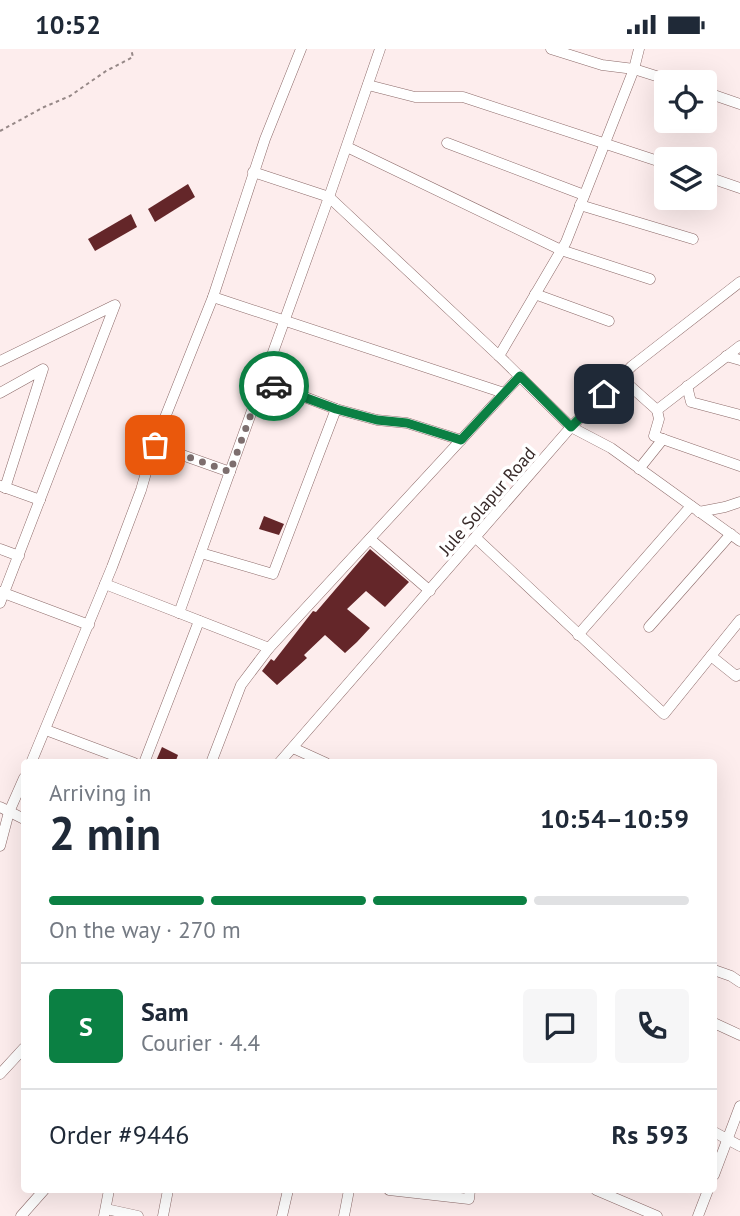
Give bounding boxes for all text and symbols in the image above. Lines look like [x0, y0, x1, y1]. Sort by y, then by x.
text: 10:52 [35, 8, 101, 41]
map controls [654, 70, 717, 210]
button: locate [654, 70, 717, 133]
button: layers [654, 147, 717, 210]
courier [239, 351, 309, 421]
pin [574, 364, 634, 424]
icon: car [255, 367, 293, 405]
icon: home [585, 375, 623, 413]
pin [125, 415, 185, 475]
icon: bag [136, 426, 174, 464]
street label: Jule Solapur Road [433, 442, 540, 561]
text: Arriving in [49, 778, 151, 807]
text: 10:54–10:59 [540, 802, 689, 835]
text: 2 min [49, 803, 161, 863]
text: On the way · 270 m [49, 915, 241, 944]
button: chat [523, 989, 597, 1063]
button: phone [615, 989, 689, 1063]
text: Sam [141, 995, 189, 1028]
text: S [79, 1010, 93, 1043]
text: Courier · 4.4 [141, 1028, 260, 1057]
text: Order #9446 [49, 1118, 189, 1151]
text: Rs 593 [612, 1118, 689, 1151]

